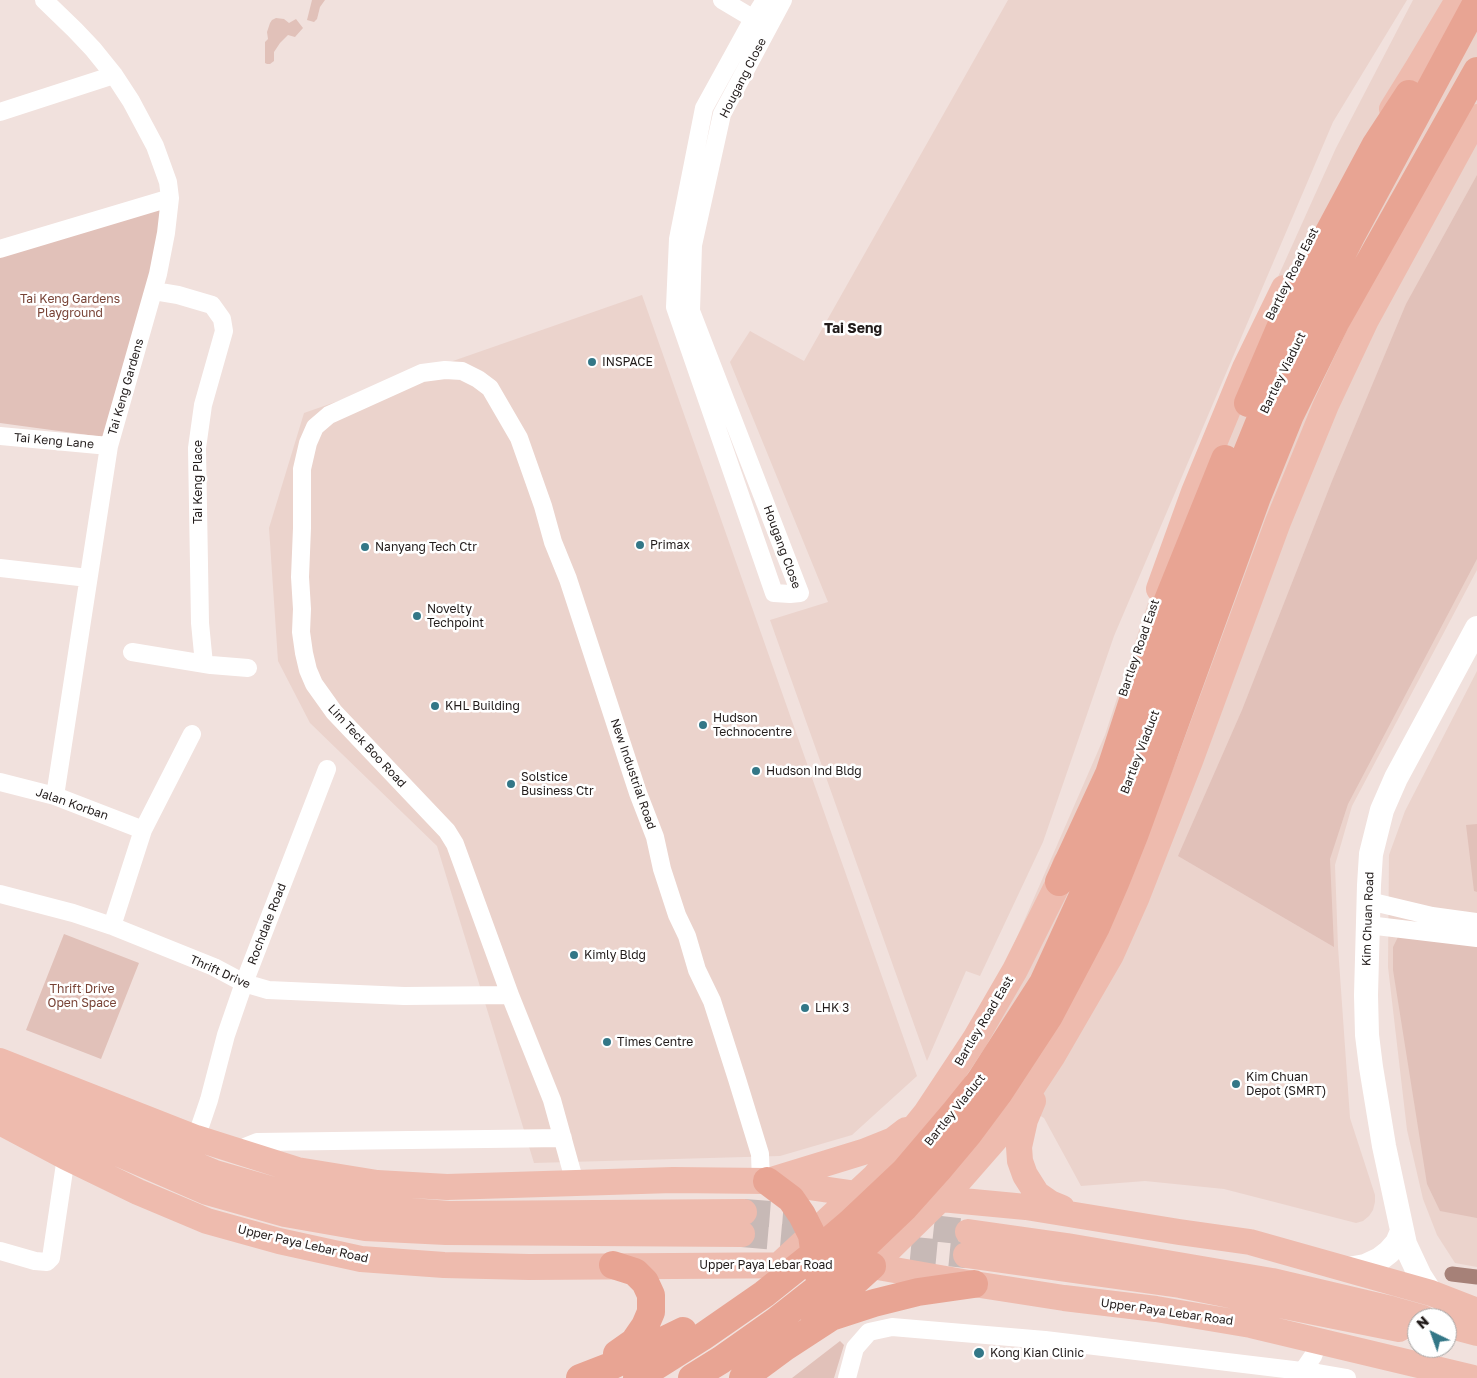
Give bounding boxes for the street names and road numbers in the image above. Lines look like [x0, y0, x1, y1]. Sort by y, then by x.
street label: Hougang Close [717, 36, 769, 120]
street label: Bartley Road East [1262, 225, 1322, 323]
street label: Bartley Viaduct [1257, 330, 1309, 416]
street label: Tai Keng Gardens [105, 337, 147, 437]
street label: Tai Keng Lane [13, 430, 95, 452]
street label: Tai Keng Place [191, 440, 205, 524]
street label: Hougang Close [760, 503, 804, 591]
street label: Bartley Road East [1116, 597, 1162, 699]
street label: Lim Teck Boo Road [325, 702, 409, 790]
street label: Bartley Viaduct [1117, 708, 1163, 796]
street label: New Industrial Road [607, 717, 659, 831]
street label: Jalan Korban [34, 785, 110, 823]
street label: Kim Chuan Road [1359, 872, 1377, 966]
street label: Rochdale Road [245, 881, 289, 967]
street label: Thrift Drive [187, 952, 253, 992]
street label: Bartley Road East [951, 973, 1017, 1069]
street label: Bartley Viaduct [921, 1071, 989, 1149]
street label: Upper Paya Lebar Road [236, 1222, 370, 1266]
street label: Upper Paya Lebar Road [699, 1258, 833, 1272]
street label: Upper Paya Lebar Road [1100, 1296, 1234, 1328]

